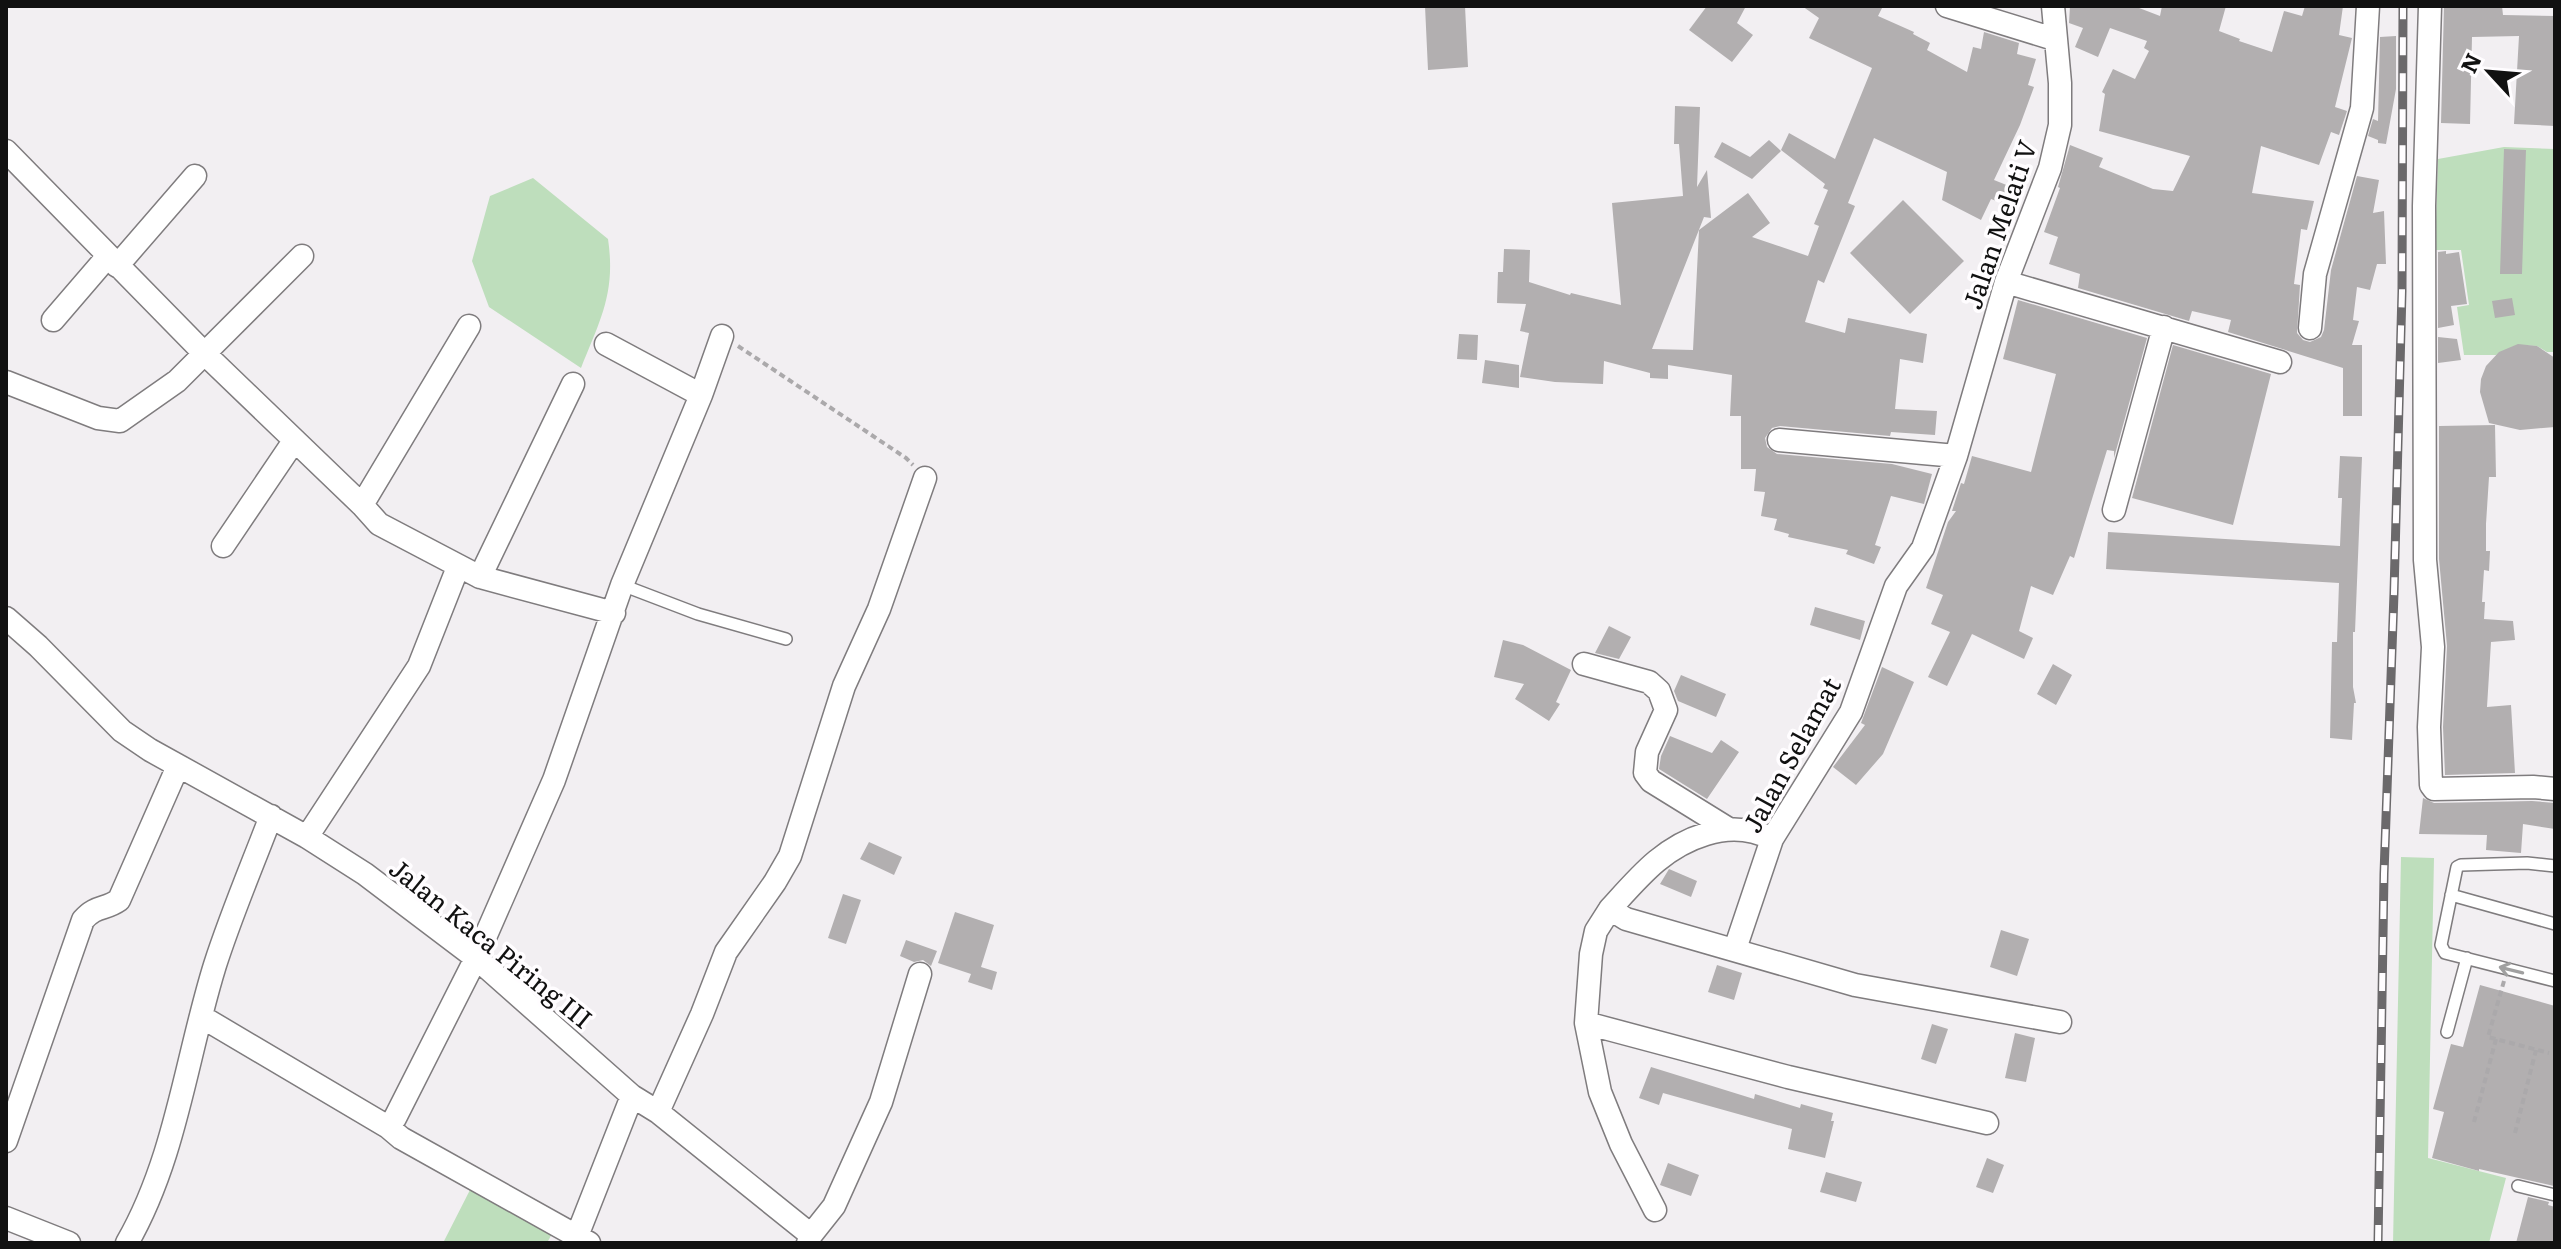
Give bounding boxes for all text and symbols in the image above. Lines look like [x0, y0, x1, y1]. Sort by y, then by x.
north arrow [2449, 32, 2529, 112]
text: N [2451, 47, 2489, 78]
street label: Jalan Melati V [1951, 134, 2045, 314]
street label: Jalan Selamat [1731, 669, 1849, 839]
street label: Jalan Kaca Piring III [382, 848, 602, 1036]
one-way arrow [2499, 961, 2525, 976]

